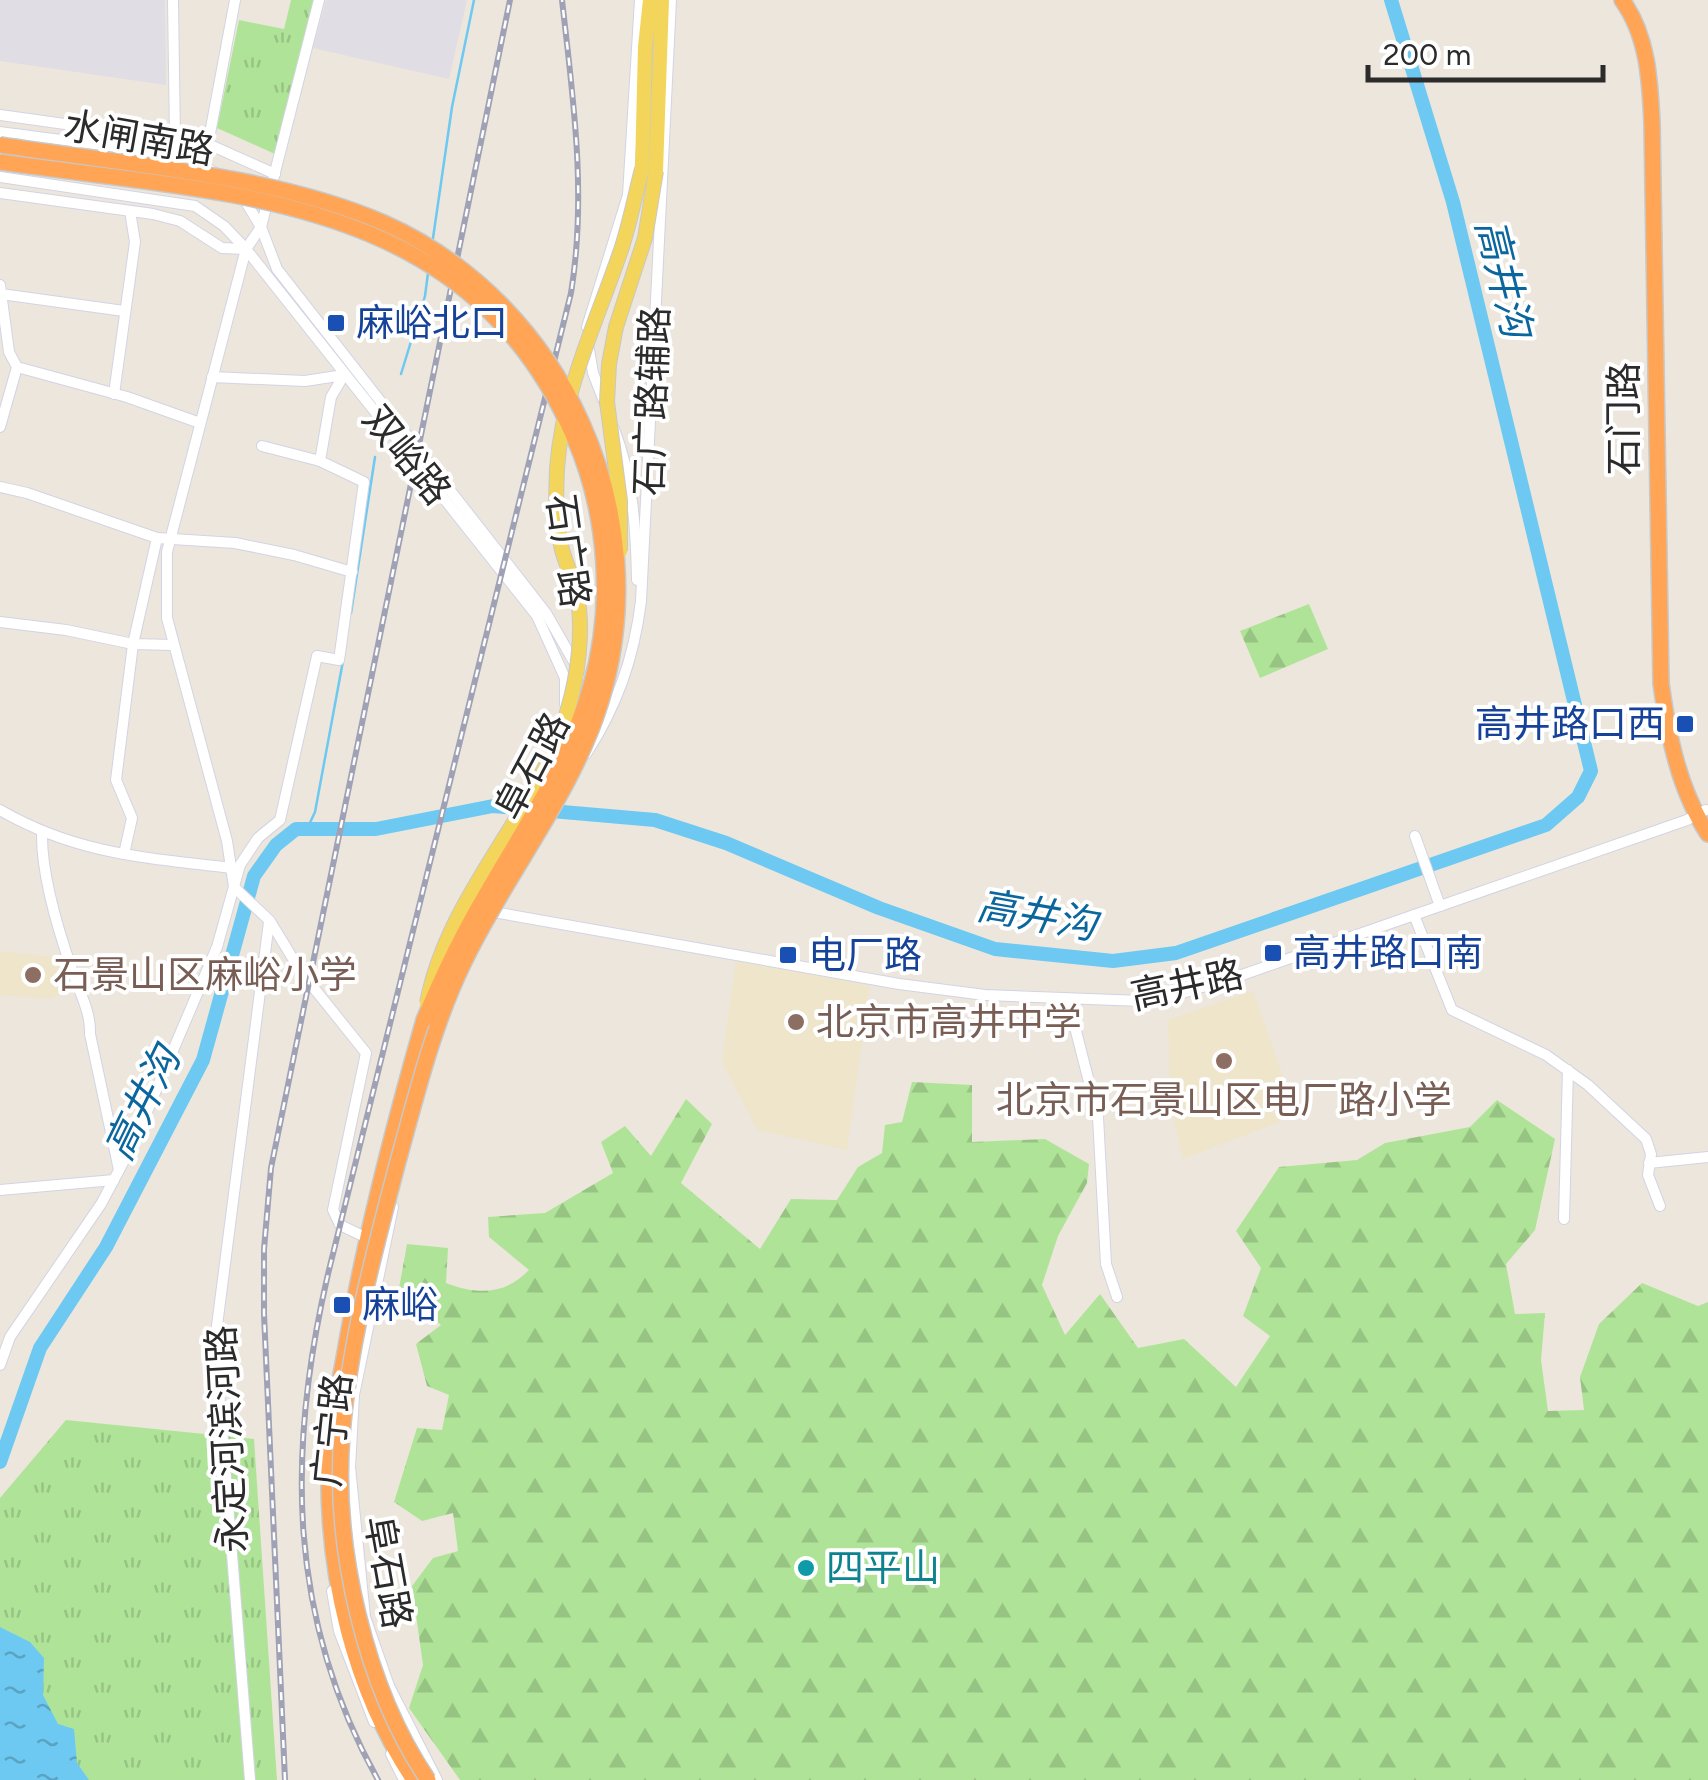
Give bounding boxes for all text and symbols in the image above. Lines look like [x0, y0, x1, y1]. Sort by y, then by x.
scale bar [1368, 20, 1603, 82]
text: 200 m [1383, 36, 1471, 73]
street label: 水闸南路 [60, 102, 218, 174]
water label: 高井沟 [1466, 214, 1543, 346]
place label: 麻峪北口 [356, 300, 508, 346]
street label: 石广路辅路 [626, 305, 678, 497]
marker: 麻峪北口 [325, 312, 347, 334]
street label: 石门路 [1601, 362, 1647, 476]
street label: 双峪路 [353, 396, 461, 514]
street label: 石广路 [537, 491, 599, 611]
place label: 高井路口西 [1475, 701, 1665, 747]
street label: 阜石路 [485, 705, 579, 827]
marker: 高井路口西 [1674, 713, 1696, 735]
water label: 高井沟 [974, 881, 1104, 950]
place label: 高井路口南 [1293, 930, 1483, 976]
place label: 电厂路 [808, 932, 922, 978]
marker: 高井路口南 [1262, 942, 1284, 964]
marker: 电厂路 [777, 944, 799, 966]
street label: 高井路 [1126, 951, 1248, 1019]
place label: 石景山区麻峪小学 [53, 952, 357, 998]
marker: 石景山区麻峪小学 [22, 964, 44, 986]
place label: 北京市高井中学 [816, 999, 1082, 1045]
marker: 北京市高井中学 [785, 1011, 807, 1033]
water label: 高井沟 [94, 1035, 192, 1167]
marker: 北京市石景山区电厂路小学 [1213, 1050, 1235, 1072]
place label: 北京市石景山区电厂路小学 [996, 1077, 1452, 1123]
place label: 麻峪 [362, 1282, 438, 1328]
marker: 麻峪 [331, 1294, 353, 1316]
street label: 永定河滨河路 [198, 1324, 256, 1554]
street label: 广宁路 [303, 1371, 361, 1489]
street label: 阜石路 [355, 1512, 421, 1632]
place label: 四平山 [826, 1545, 940, 1591]
marker: 四平山 [795, 1557, 817, 1579]

